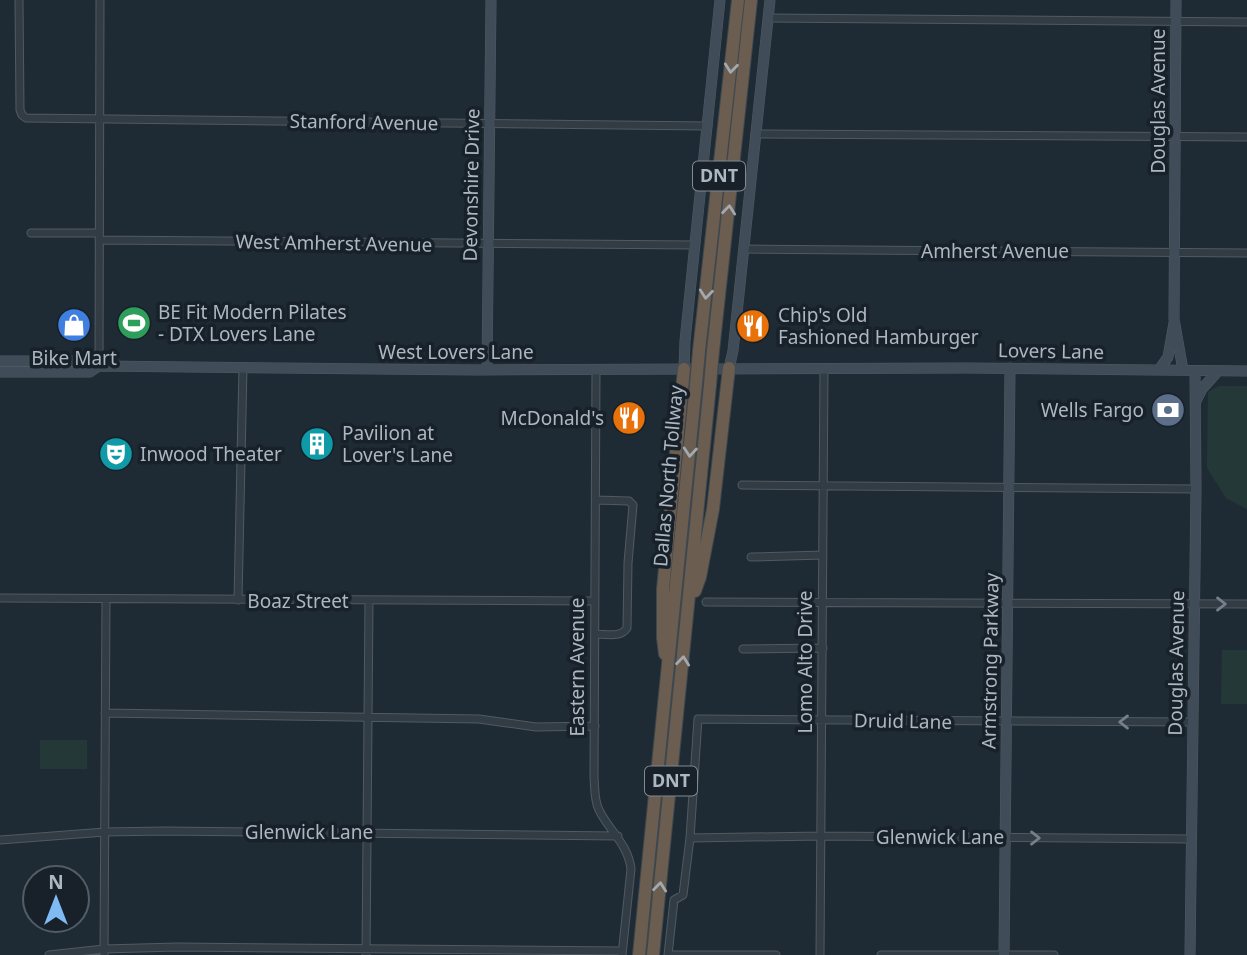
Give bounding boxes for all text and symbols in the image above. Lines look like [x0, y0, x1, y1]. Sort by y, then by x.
street label: Douglas Avenue [1145, 28, 1171, 174]
one-way arrow [723, 62, 738, 74]
street label: Stanford Avenue [290, 108, 438, 136]
street label: Devonshire Drive [457, 108, 485, 262]
road number: DNT [693, 162, 745, 190]
one-way arrow [721, 205, 736, 216]
street label: West Amherst Avenue [235, 228, 433, 258]
street label: Amherst Avenue [921, 238, 1069, 264]
one-way arrow [698, 288, 713, 300]
place label: BE Fit Modern Pilates - DTX Lovers Lane [158, 299, 347, 347]
place label: Chip's Old Fashioned Hamburger [778, 302, 979, 350]
sports icon: BE Fit Modern Pilates - DTX Lovers Lane [115, 304, 153, 342]
shop icon: Bike Mart [55, 306, 93, 344]
restaurant icon: Chip's Old Fashioned Hamburger [734, 307, 772, 345]
street label: Lovers Lane [998, 337, 1104, 365]
street label: West Lovers Lane [378, 339, 534, 365]
place label: Bike Mart [31, 345, 117, 371]
street label: Dallas North Tollway [647, 384, 689, 568]
bank icon: Wells Fargo [1149, 391, 1187, 429]
place label: Wells Fargo [1041, 397, 1144, 423]
restaurant icon: McDonald's [610, 399, 648, 437]
place label: McDonald's [500, 405, 604, 431]
place label: Pavilion at Lover's Lane [342, 420, 453, 468]
building icon: Pavilion at Lover's Lane [298, 425, 336, 463]
theatre icon: Inwood Theater [97, 435, 135, 473]
place label: Inwood Theater [140, 441, 282, 467]
one-way arrow [683, 447, 698, 458]
street label: Armstrong Parkway [975, 572, 1005, 749]
street label: Boaz Street [247, 588, 349, 614]
street label: Douglas Avenue [1162, 590, 1190, 736]
street label: Lomo Alto Drive [792, 591, 818, 733]
one-way arrow [1216, 596, 1226, 612]
street label: Eastern Avenue [564, 597, 590, 737]
one-way arrow [675, 655, 690, 666]
street label: Druid Lane [854, 707, 952, 735]
one-way arrow [1119, 714, 1129, 730]
road number: DNT [645, 766, 697, 796]
street label: Glenwick Lane [245, 819, 373, 845]
street label: Glenwick Lane [876, 824, 1004, 850]
one-way arrow [1031, 830, 1041, 846]
north arrow [21, 864, 91, 934]
text: N [48, 869, 64, 895]
one-way arrow [653, 881, 668, 893]

